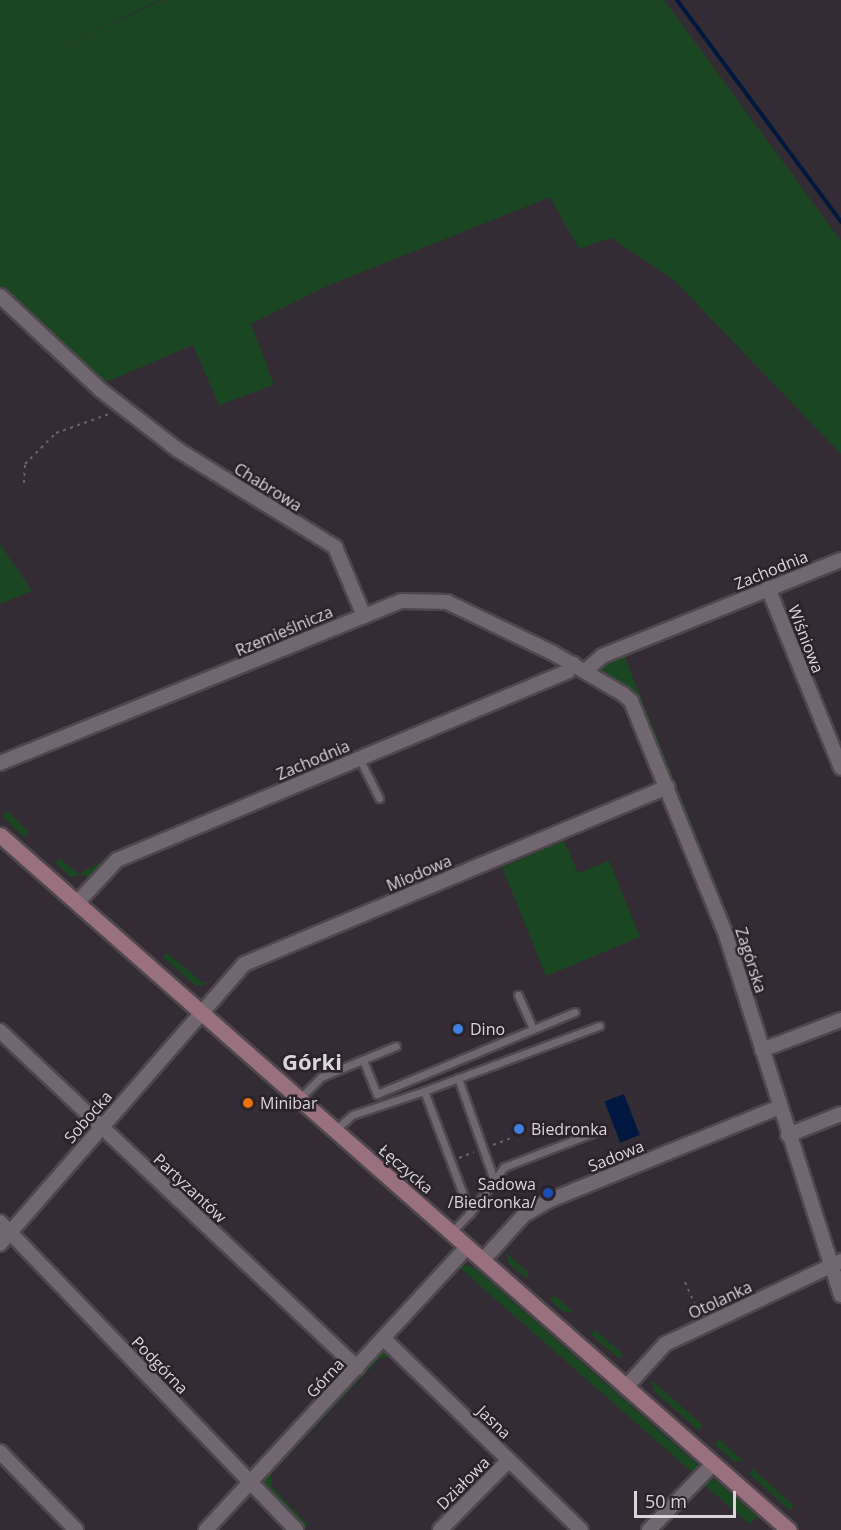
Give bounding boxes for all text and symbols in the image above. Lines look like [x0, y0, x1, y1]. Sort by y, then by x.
street label: Chabrowa [231, 459, 305, 515]
street label: Zachodnia [731, 547, 811, 593]
street label: Rzemieślnicza [232, 602, 336, 660]
street label: Wiśniowa [784, 602, 828, 676]
street label: Zachodnia [273, 736, 353, 784]
street label: Miodowa [384, 851, 454, 895]
street label: Zagórska [731, 925, 771, 995]
place label: Dino [470, 1019, 505, 1039]
marker: Dino [451, 1022, 465, 1036]
district label: Górki [282, 1049, 342, 1075]
street label: Sobocka [60, 1087, 116, 1147]
place label: Minibar [260, 1093, 318, 1113]
marker: Minibar [241, 1096, 255, 1110]
place label: Biedronka [531, 1119, 607, 1139]
marker: Biedronka [512, 1122, 526, 1136]
street label: Sadowa [585, 1136, 647, 1176]
street label: Łęczycka [375, 1140, 437, 1198]
street label: Partyzantów [150, 1149, 230, 1227]
place label: Sadowa /Biedronka/ [448, 1174, 536, 1212]
marker: Sadowa /Biedronka/ [541, 1186, 555, 1200]
street label: Otolanka [685, 1277, 755, 1323]
street label: Podgórna [128, 1332, 192, 1398]
street label: Górna [302, 1354, 348, 1402]
street label: Jasna [473, 1401, 515, 1443]
street label: Działowa [433, 1453, 493, 1513]
scale bar [637, 1479, 739, 1517]
text: 50 m [645, 1489, 687, 1513]

